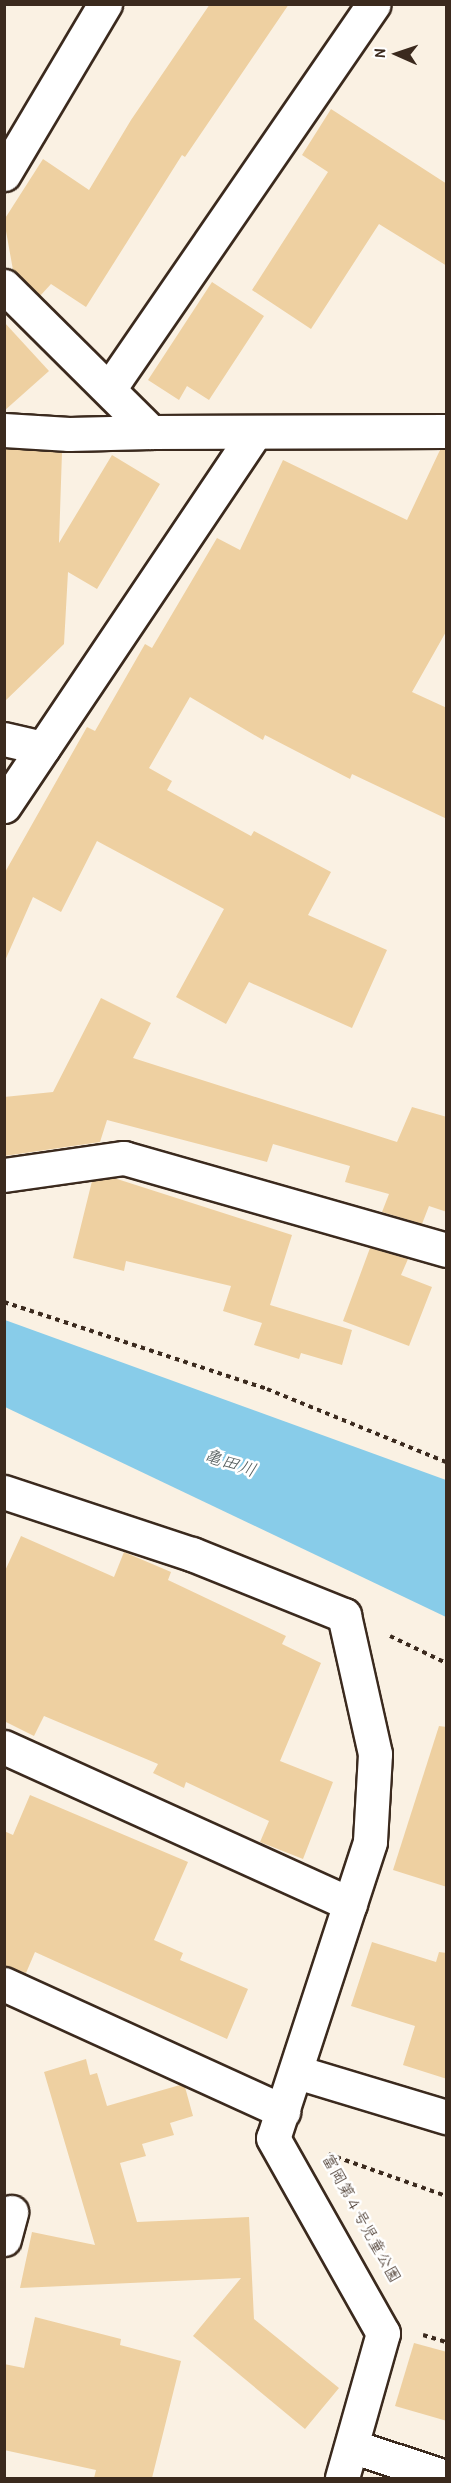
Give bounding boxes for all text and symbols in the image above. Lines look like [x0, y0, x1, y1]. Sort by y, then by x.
north arrow [367, 24, 427, 84]
text: N [368, 48, 390, 58]
water label: 亀田川 [201, 1444, 259, 1482]
street label: 富岡第４号児童公園 [319, 2150, 405, 2286]

